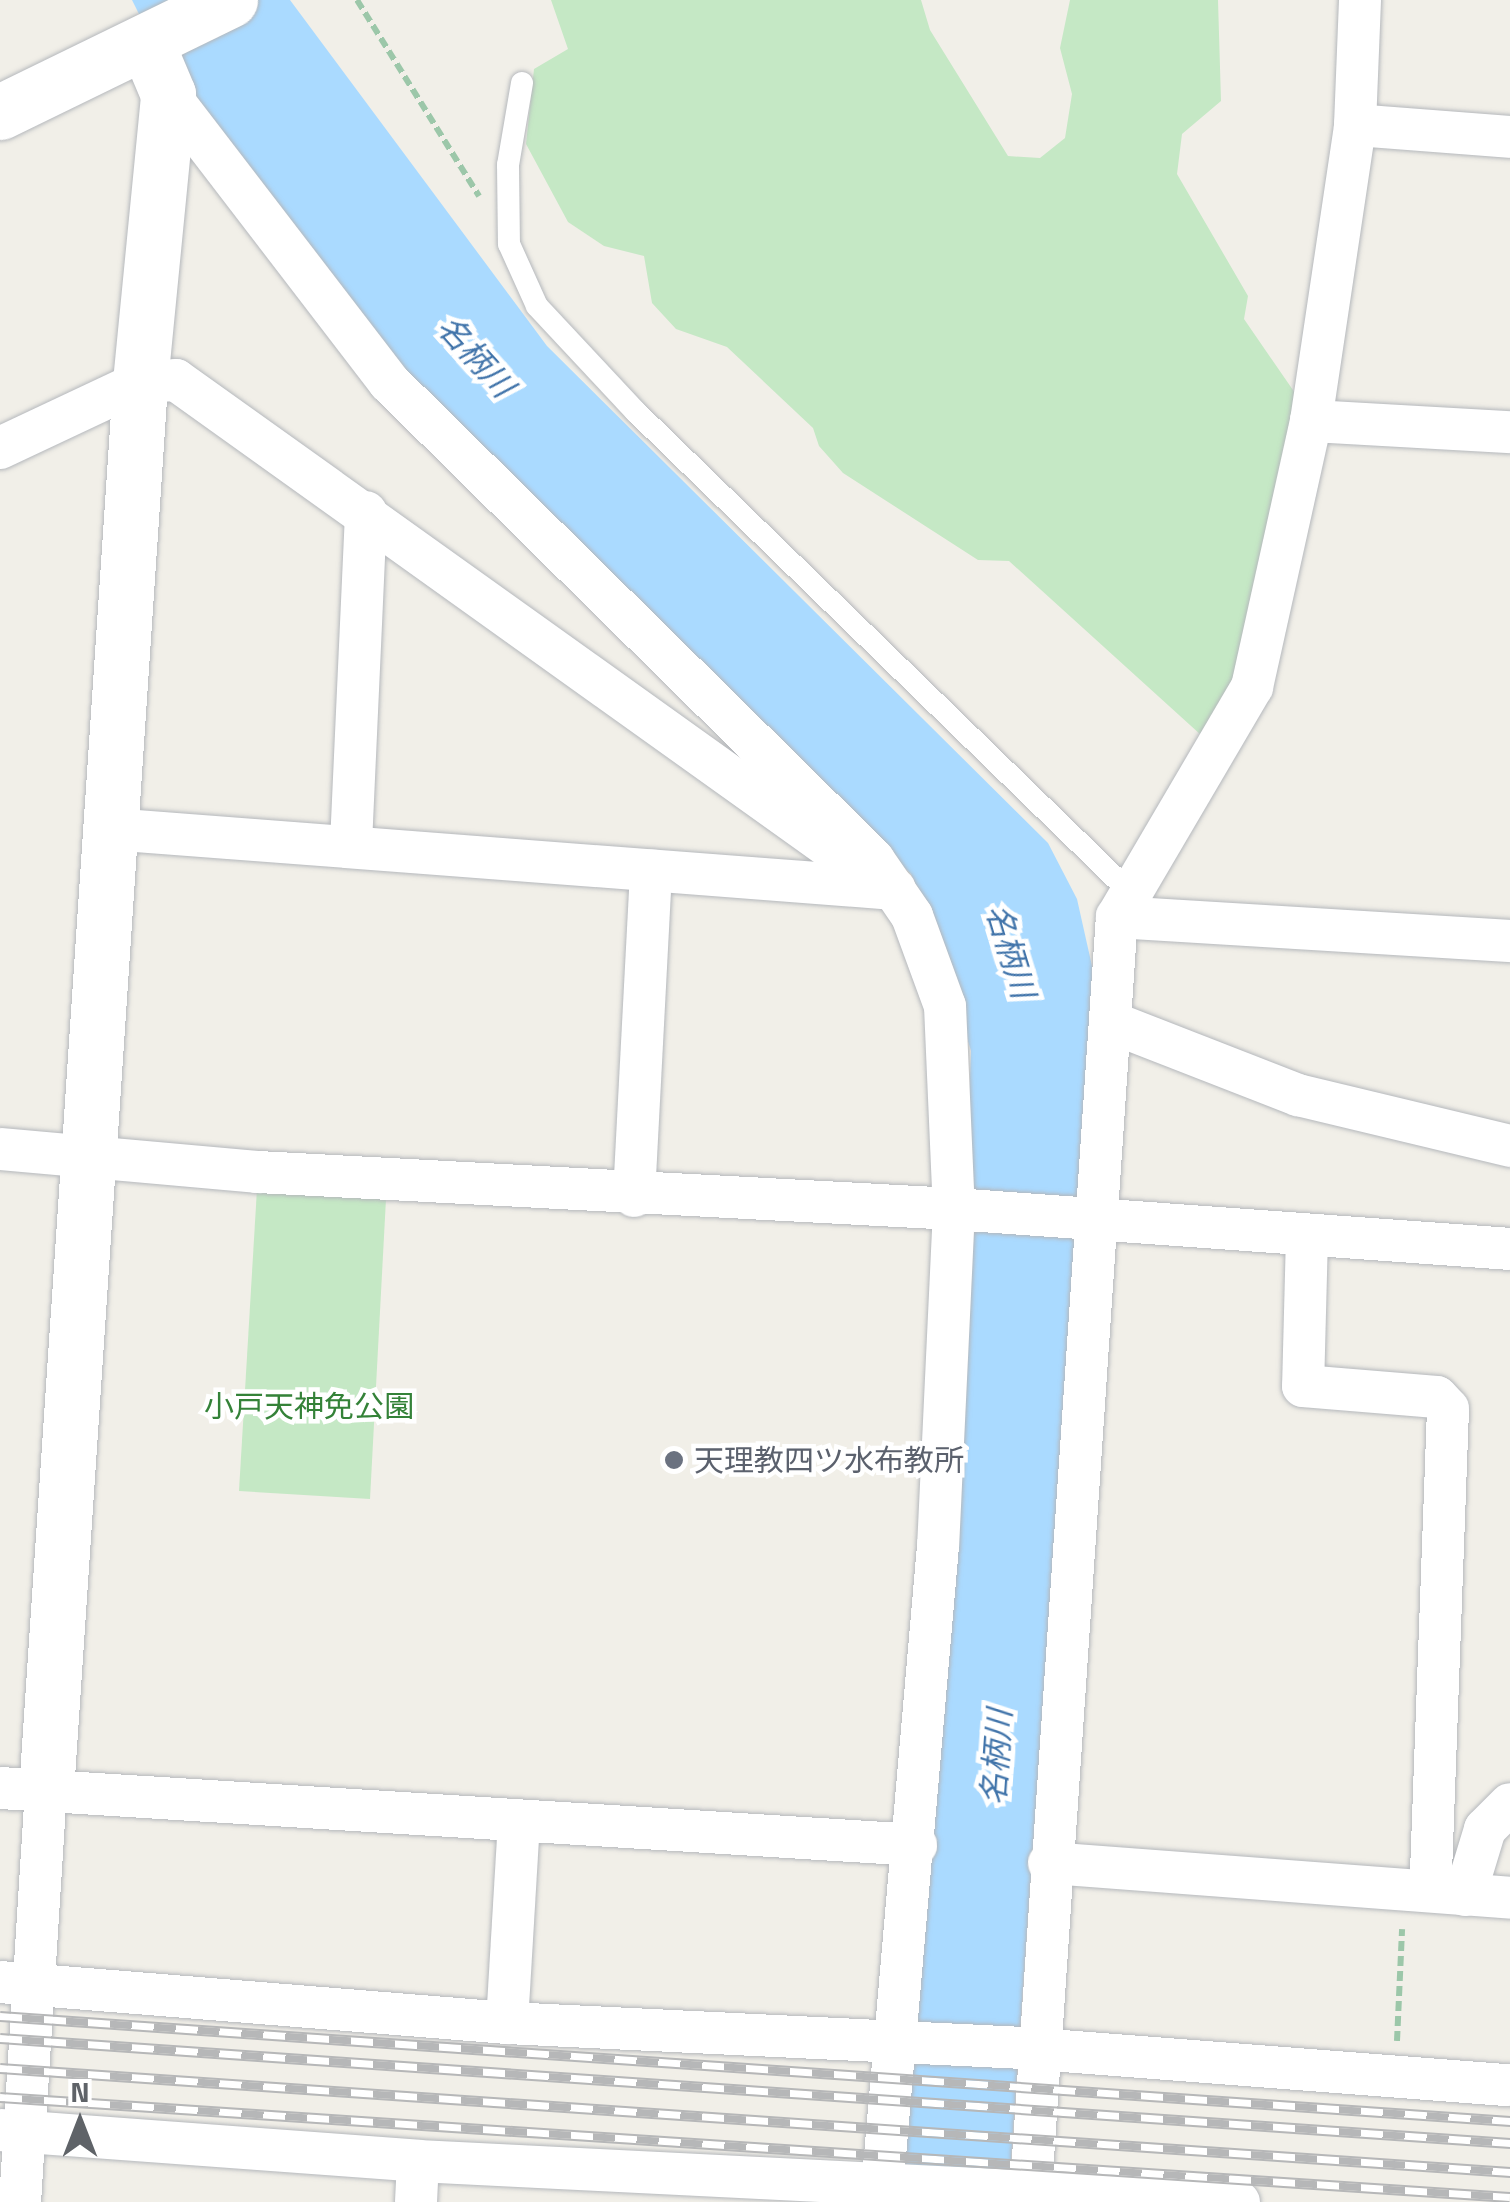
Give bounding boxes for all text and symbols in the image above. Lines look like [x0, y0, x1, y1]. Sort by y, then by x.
water label: 名柄川 [430, 307, 522, 405]
water label: 名柄川 [979, 899, 1043, 1003]
park label: 小戸天神免公園 [204, 1388, 414, 1424]
place label: 天理教四ツ水布教所 [694, 1442, 964, 1478]
marker: 天理教四ツ水布教所 [663, 1449, 685, 1471]
water label: 名柄川 [973, 1708, 1019, 1806]
text: N [70, 2070, 90, 2113]
north arrow [30, 2072, 130, 2172]

